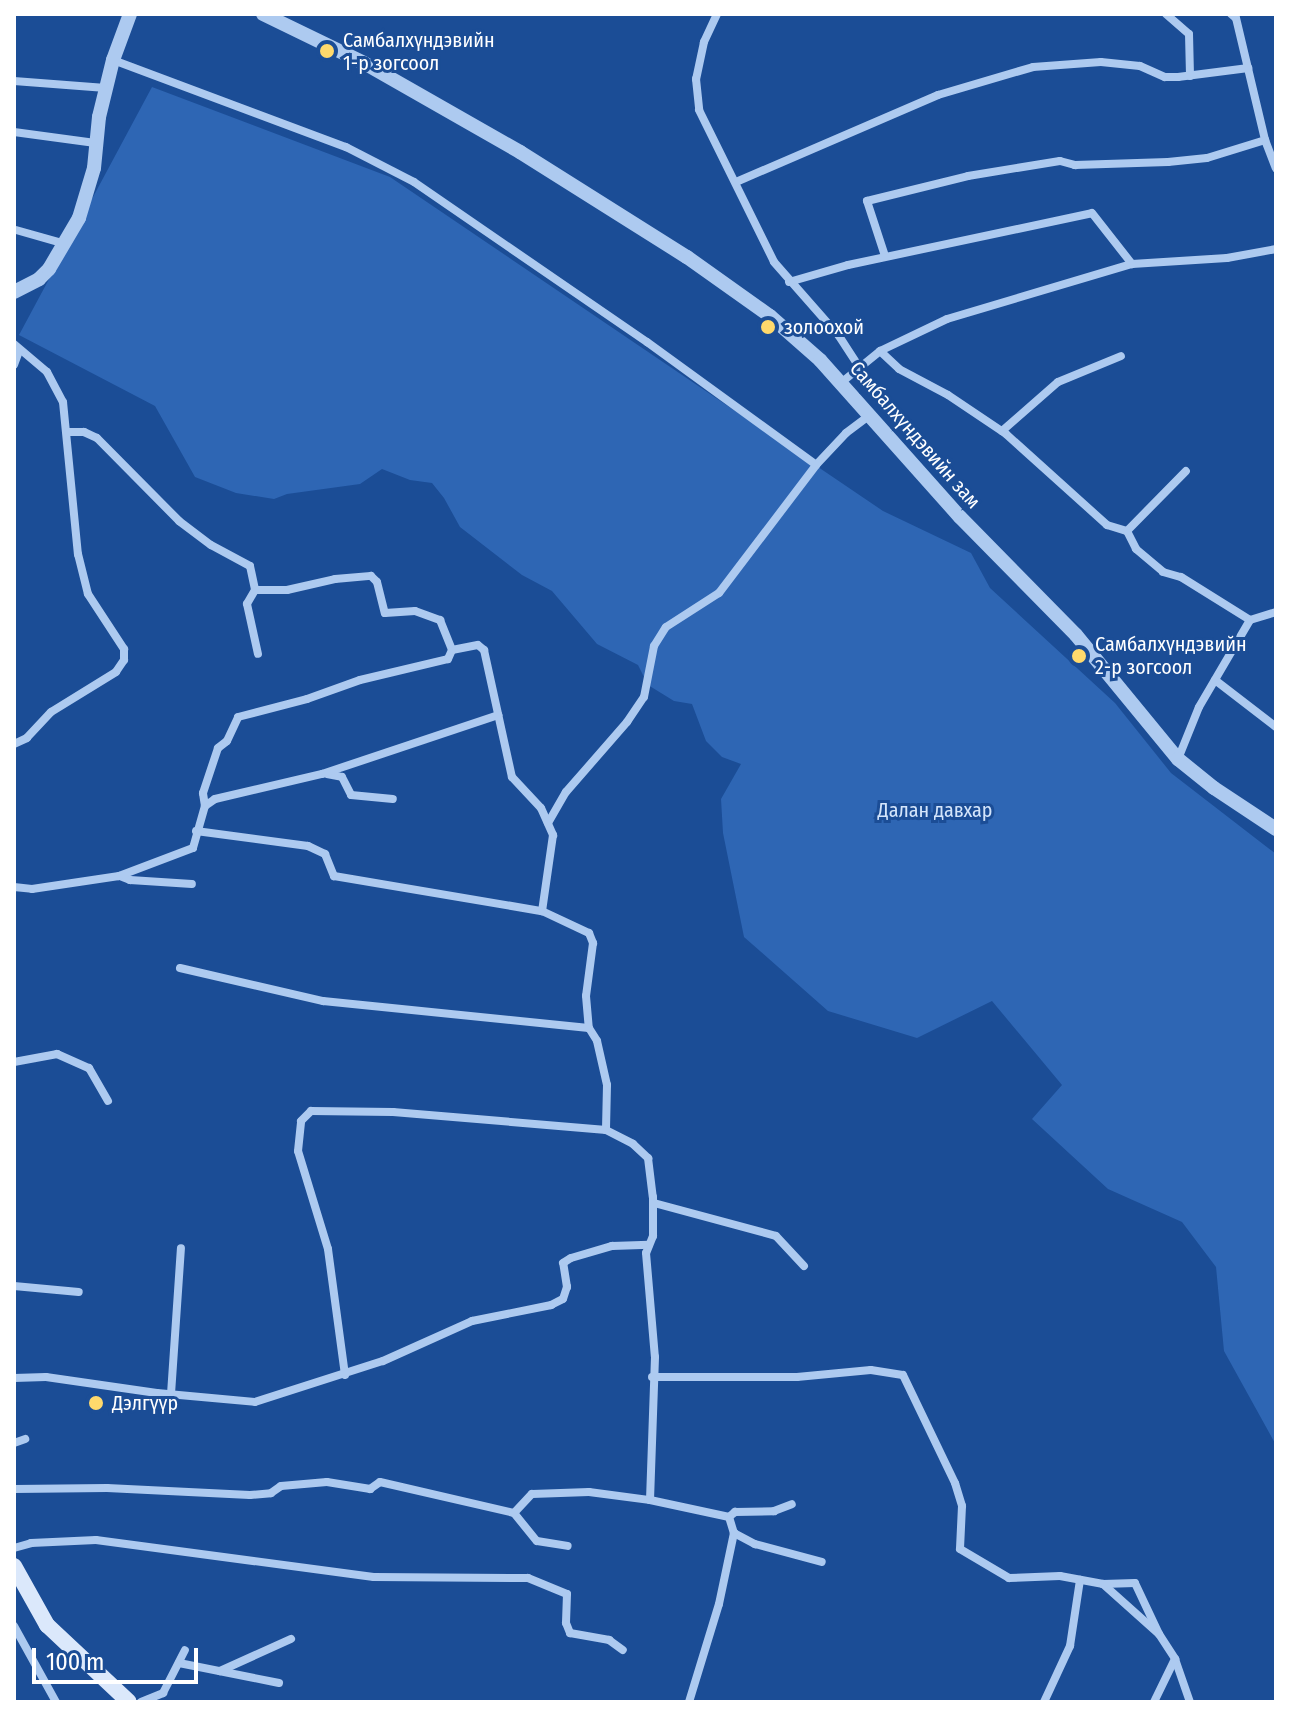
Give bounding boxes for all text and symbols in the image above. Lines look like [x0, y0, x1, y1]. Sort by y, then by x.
place label: Самбалхүндэвийн 1-р зогсоол [343, 28, 495, 75]
marker: Самбалхүндэвийн 1-р зогсоол [318, 42, 336, 60]
place label: золоохой [784, 315, 864, 339]
marker: золоохой [759, 318, 777, 336]
street label: Самбалхүндэвийн зам [845, 357, 985, 513]
place label: Самбалхүндэвийн 2-р зогсоол [1095, 632, 1247, 679]
marker: Самбалхүндэвийн 2-р зогсоол [1070, 647, 1088, 665]
park label: Далан давхар [878, 798, 992, 822]
place label: Дэлгүүр [112, 1391, 178, 1415]
marker: Дэлгүүр [87, 1394, 105, 1412]
scale bar [36, 1632, 202, 1682]
text: 100 m [46, 1648, 104, 1676]

